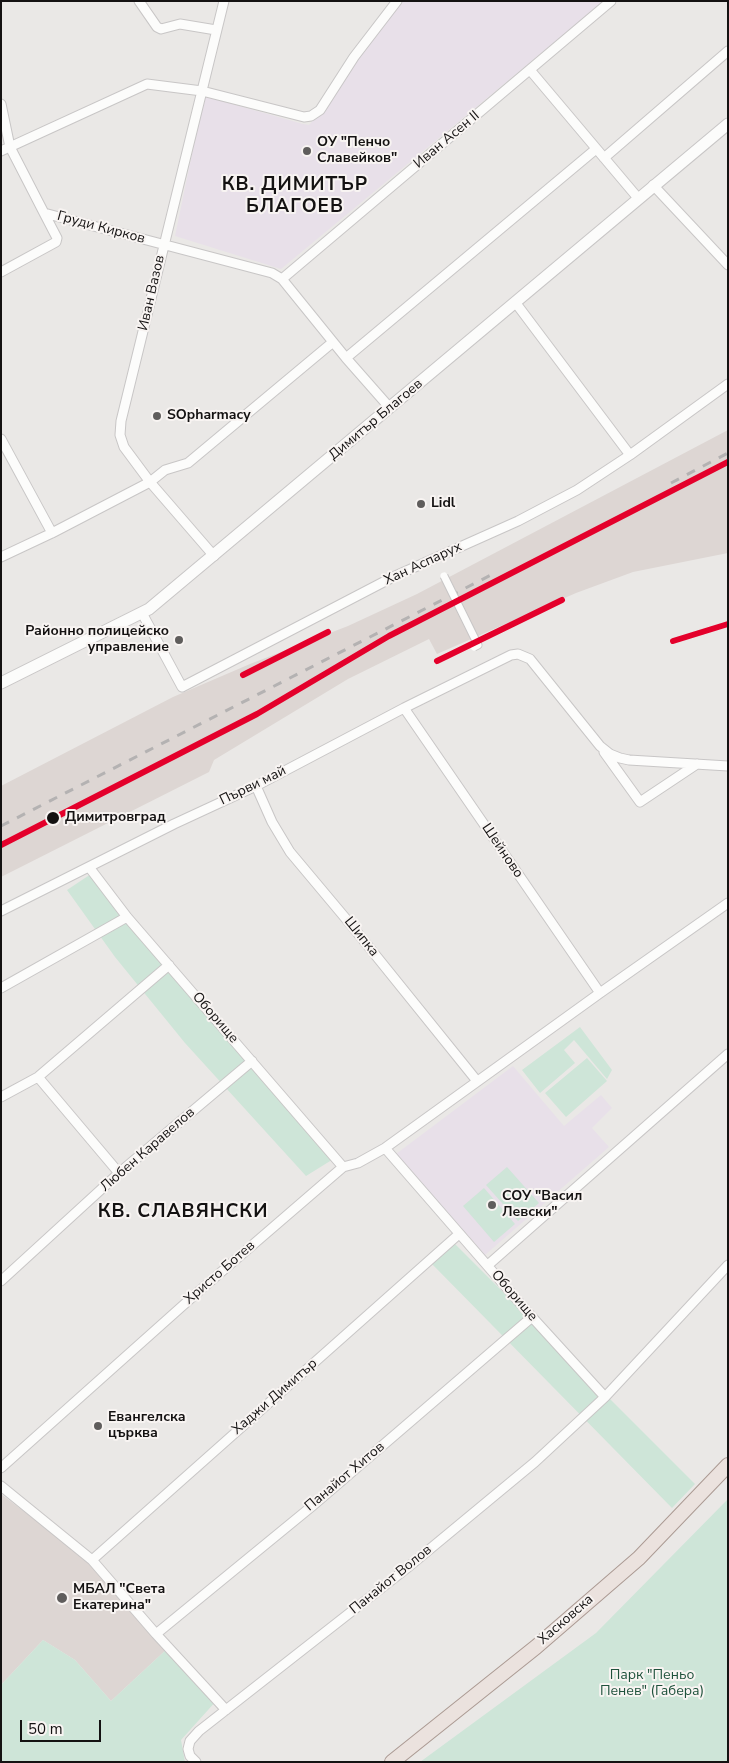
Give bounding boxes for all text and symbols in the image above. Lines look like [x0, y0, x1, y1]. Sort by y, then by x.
street label: Иван Асен II [411, 108, 483, 172]
place label: ОУ "Пенчо Славейков" [317, 135, 397, 168]
marker: ОУ "Пенчо Славейков" [301, 145, 313, 157]
district label: КВ. ДИМИТЪР БЛАГОЕВ [220, 174, 370, 218]
street label: Груди Кирков [55, 208, 147, 248]
street label: Иван Вазов [135, 254, 169, 332]
street label: Димитър Благоев [326, 376, 426, 464]
place label: SOpharmacy [167, 408, 251, 424]
marker: SOpharmacy [151, 410, 163, 422]
place label: Lidl [431, 496, 455, 512]
marker: Lidl [415, 498, 427, 510]
street label: Хан Аспарух [381, 539, 465, 589]
place label: Районно полицейско управление [25, 624, 169, 656]
marker: Районно полицейско управление [173, 634, 185, 646]
street label: Първи май [217, 763, 289, 809]
marker: Димитровград [45, 810, 61, 826]
place label: Димитровград [65, 810, 166, 826]
street label: Шейново [478, 821, 526, 881]
street label: Шипка [340, 914, 382, 960]
street label: Оборище [188, 989, 242, 1047]
street label: Любен Каравелов [97, 1104, 199, 1196]
place label: СОУ "Васил Левски" [502, 1189, 582, 1222]
marker: СОУ "Васил Левски" [486, 1199, 498, 1211]
district label: КВ. СЛАВЯНСКИ [96, 1201, 270, 1223]
street label: Христо Ботев [181, 1238, 259, 1308]
street label: Оборище [487, 1267, 541, 1325]
street label: Хаджи Димитър [229, 1355, 321, 1439]
place label: Евангелска църква [108, 1410, 186, 1442]
marker: Евангелска църква [92, 1420, 104, 1432]
street label: Панайот Хитов [302, 1439, 388, 1515]
street label: Панайот Волов [347, 1542, 435, 1618]
place label: МБАЛ "Света Екатерина" [73, 1582, 165, 1614]
marker: МБАЛ "Света Екатерина" [55, 1591, 69, 1605]
street label: Хасковска [535, 1591, 597, 1649]
park label: Парк "Пеньо Пенев" (Габера) [600, 1668, 704, 1700]
scale bar [22, 1710, 104, 1742]
text: 50 m [28, 1719, 63, 1739]

